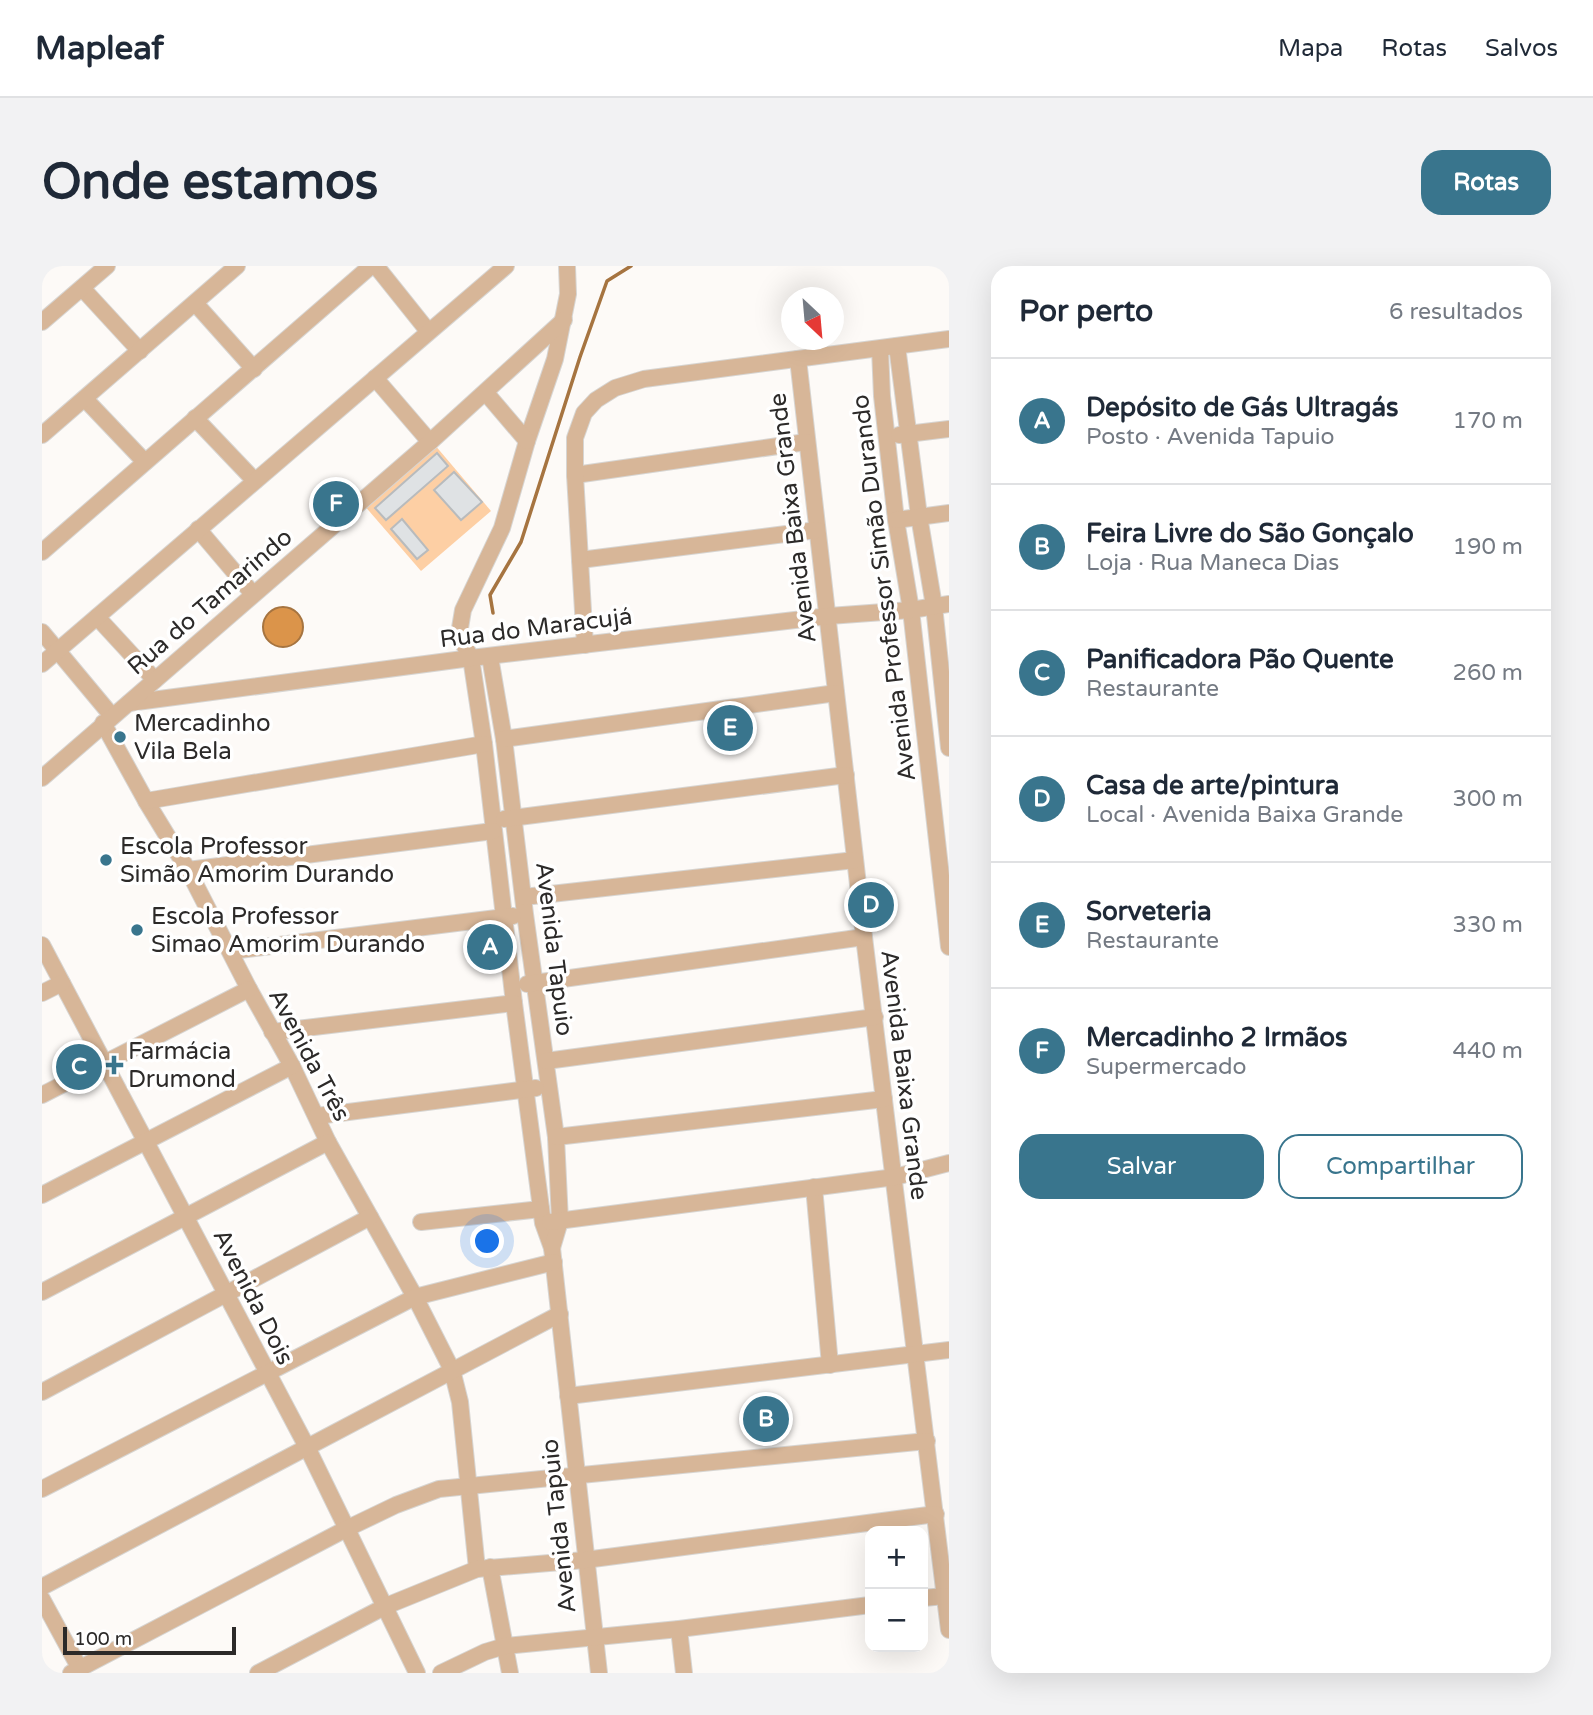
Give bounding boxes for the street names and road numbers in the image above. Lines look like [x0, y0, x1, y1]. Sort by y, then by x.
street label: Avenida Baixa Grande [763, 391, 823, 645]
street label: Avenida Professor Simão Durando [846, 393, 922, 783]
street label: Rua do Tamarindo [122, 523, 298, 681]
street label: Rua do Maracujá [438, 602, 634, 654]
street label: Avenida Tapuio [529, 860, 579, 1038]
street label: Avenida Baixa Grande [874, 948, 934, 1202]
street label: Avenida Três [262, 984, 356, 1126]
street label: Avenida Dois [206, 1224, 300, 1370]
street label: Avenida Tapuio [535, 1437, 583, 1615]

